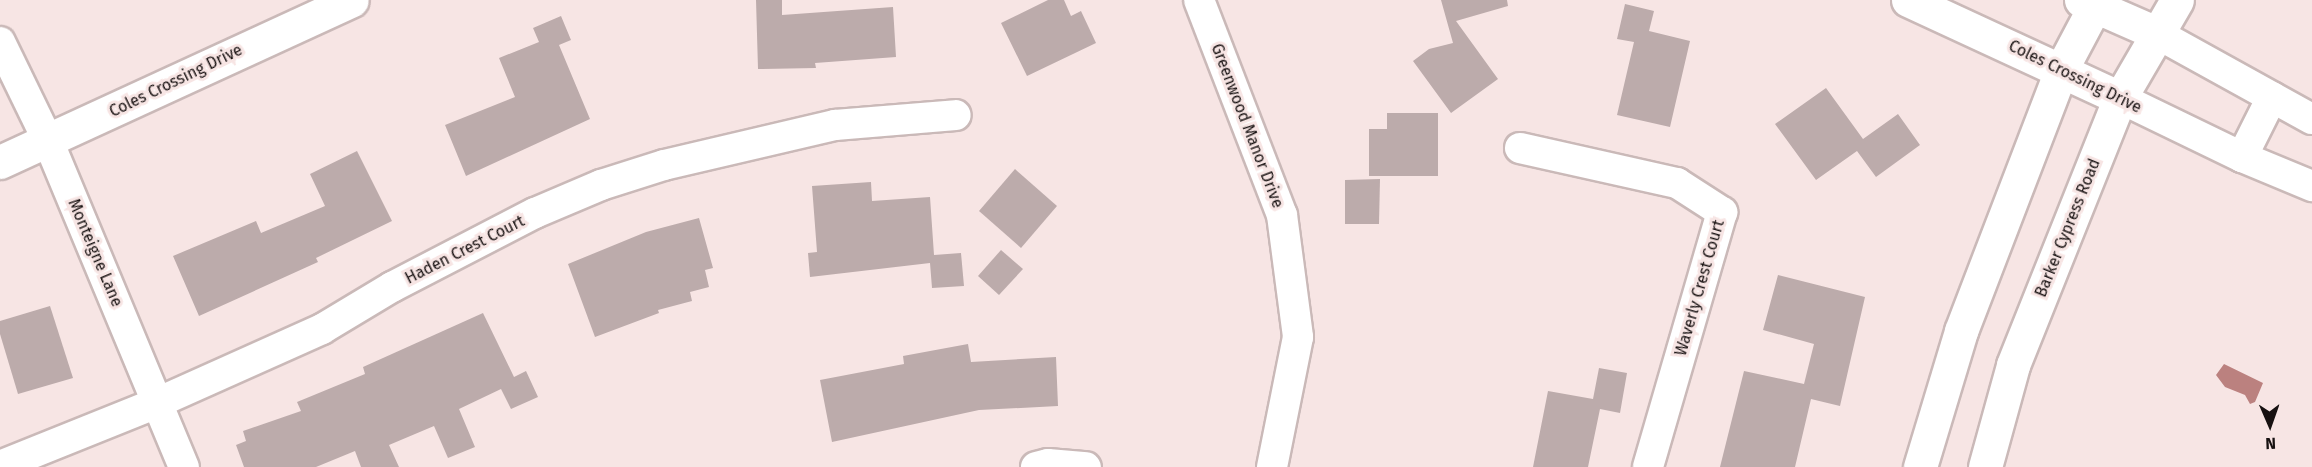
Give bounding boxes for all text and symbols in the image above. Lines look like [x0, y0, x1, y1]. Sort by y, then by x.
street label: Coles Crossing Drive [2005, 36, 2145, 118]
street label: Coles Crossing Drive [106, 40, 246, 122]
street label: Greenwood Manor Drive [1207, 41, 1287, 211]
street label: Barker Cypress Road [2031, 156, 2105, 300]
street label: Monteigne Lane [64, 196, 126, 310]
street label: Haden Crest Court [402, 212, 528, 288]
street label: Waverly Crest Court [1671, 218, 1729, 358]
north arrow [2240, 395, 2300, 455]
text: N [2265, 434, 2276, 453]

